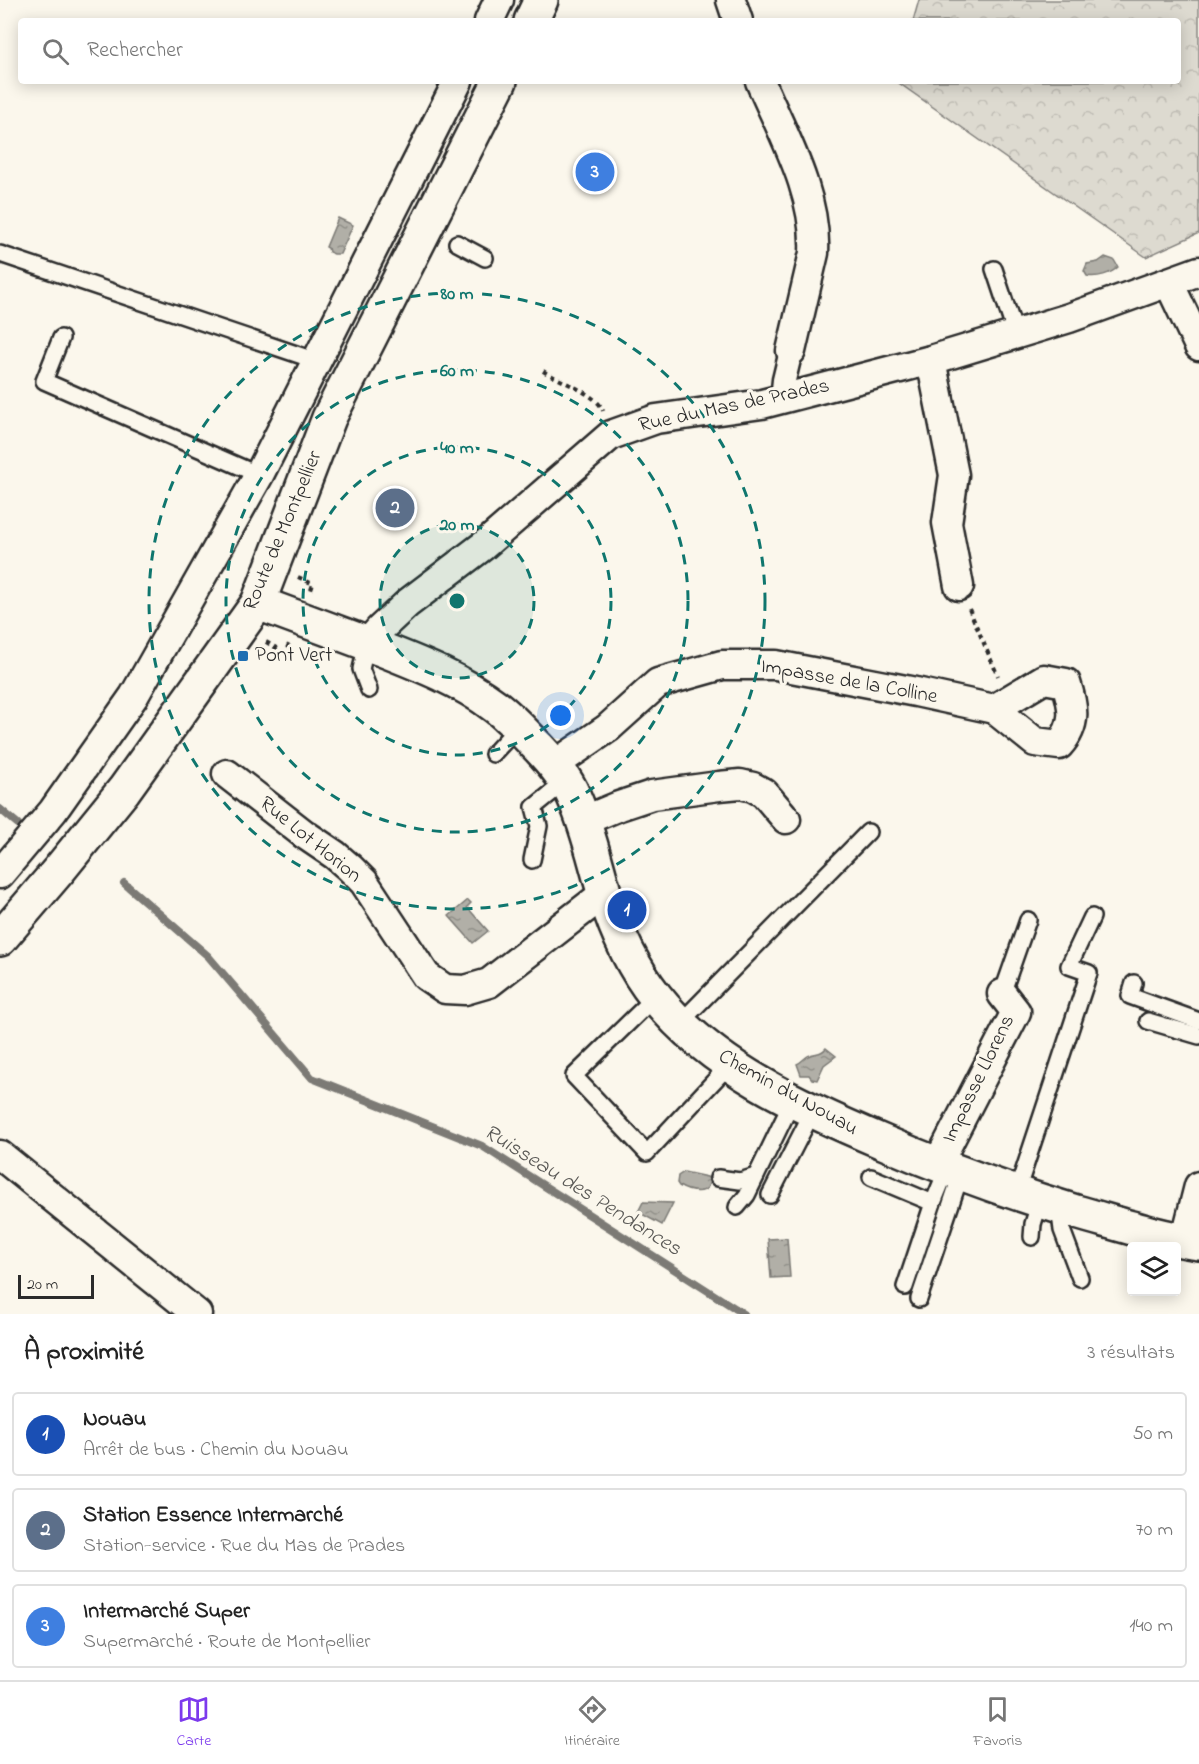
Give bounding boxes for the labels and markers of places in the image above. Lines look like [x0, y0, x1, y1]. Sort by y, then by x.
pin: 3 [576, 150, 614, 195]
pin: 2 [376, 486, 414, 530]
centre of rings [447, 591, 467, 611]
place label: Pont Vert [255, 641, 332, 671]
marker: Pont Vert [236, 649, 250, 663]
pin: 1 [608, 888, 646, 932]

